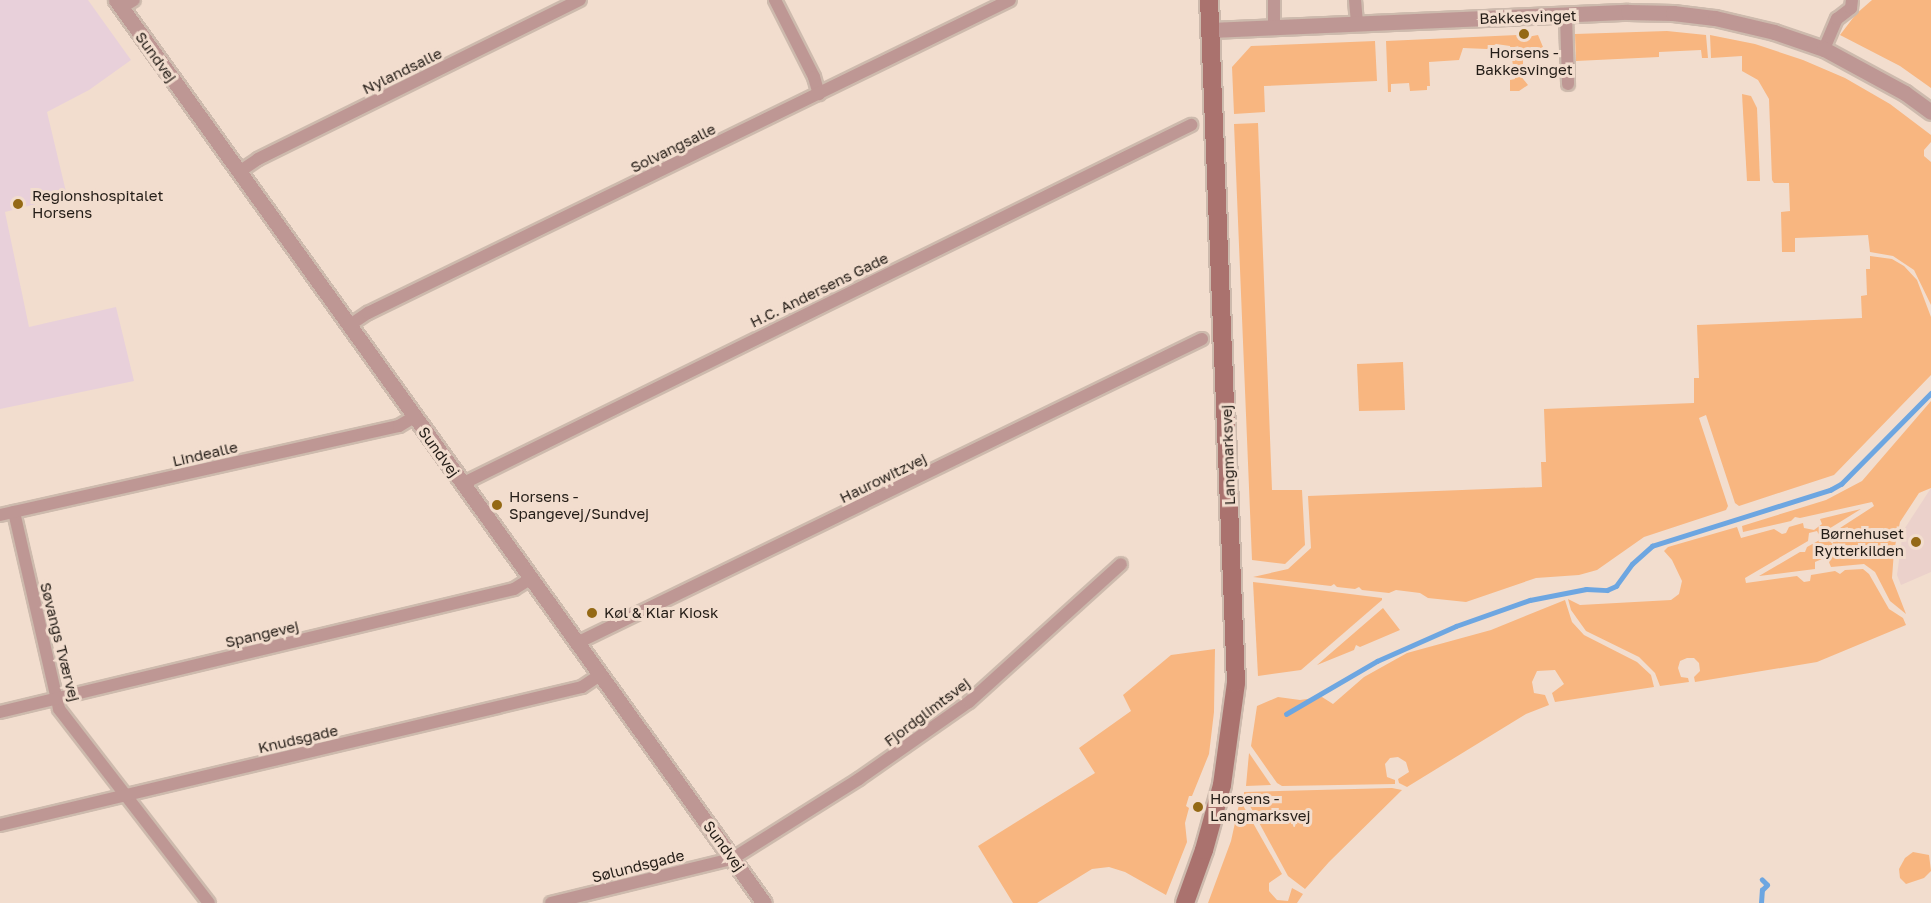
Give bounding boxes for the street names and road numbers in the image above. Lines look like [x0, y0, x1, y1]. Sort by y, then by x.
street label: Bakkesvinget [1479, 6, 1577, 28]
street label: Sundvej [132, 28, 180, 86]
street label: Nylandsalle [359, 44, 445, 98]
street label: Solvangsalle [627, 120, 719, 176]
street label: H.C. Andersens Gade [747, 249, 891, 331]
street label: Langmarksvej [1217, 404, 1239, 506]
street label: Sundvej [415, 423, 463, 481]
street label: Lindealle [171, 438, 239, 470]
street label: Haurowitzvej [837, 449, 929, 507]
street label: Søvangs Tværvej [36, 581, 84, 703]
street label: Spangevej [223, 617, 301, 651]
street label: Fjordglimtsvej [881, 674, 973, 750]
street label: Knudsgade [256, 721, 340, 757]
street label: Sundvej [700, 817, 748, 875]
street label: Sølundsgade [590, 846, 686, 886]

